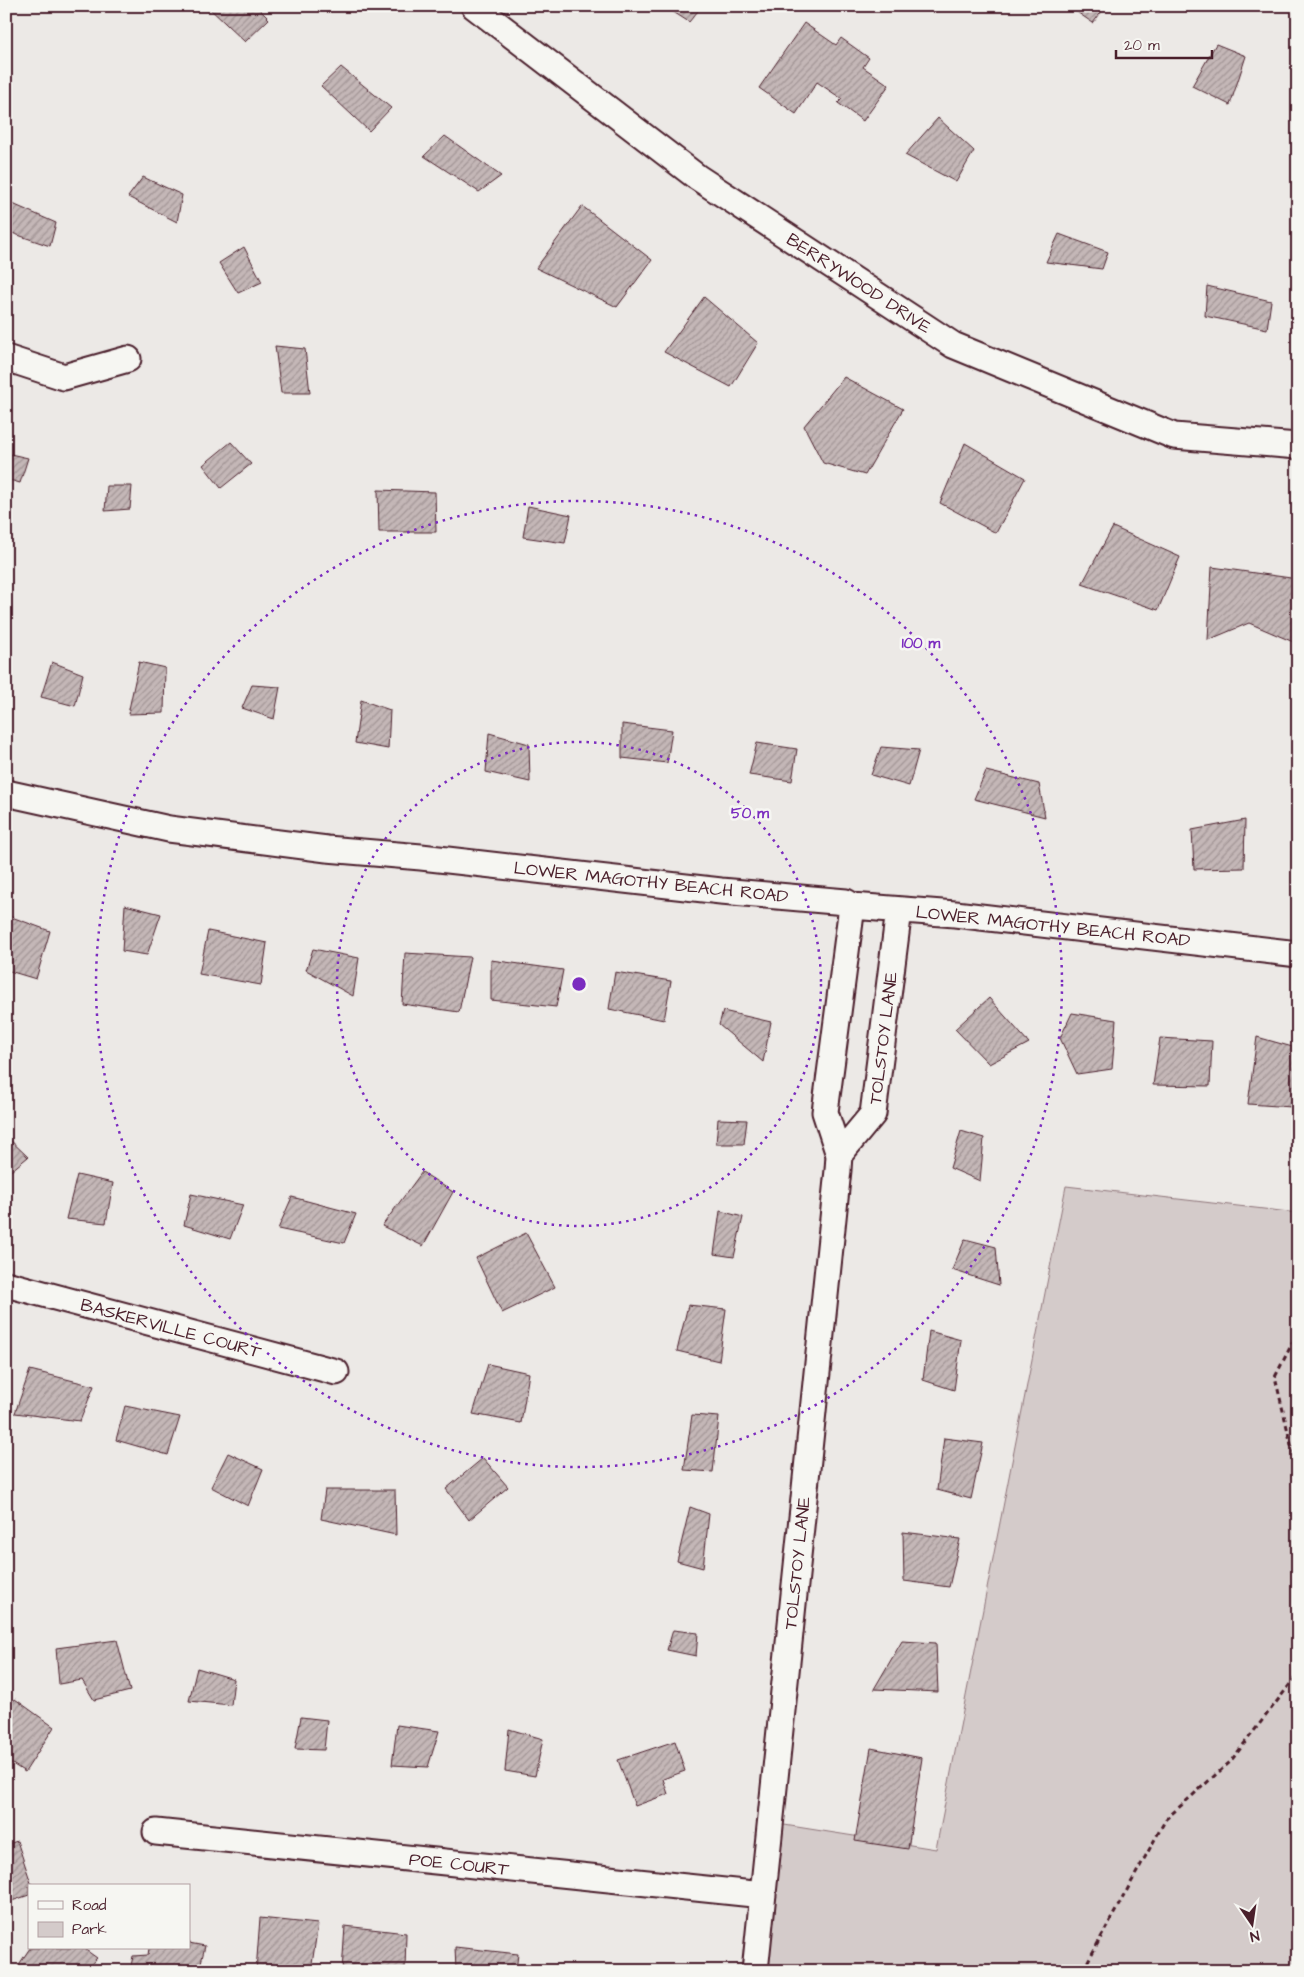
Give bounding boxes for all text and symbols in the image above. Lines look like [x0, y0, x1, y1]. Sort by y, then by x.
scale bar [1116, 28, 1213, 60]
text: 20 m [1124, 35, 1160, 56]
street label: BERRYWOOD DRIVE [782, 227, 936, 340]
text: 100 m [902, 633, 941, 654]
text: 50 m [731, 803, 769, 824]
street label: LOWER MAGOTHY BEACH ROAD [512, 856, 790, 909]
street label: LOWER MAGOTHY BEACH ROAD [914, 900, 1192, 953]
street label: TOLSTOY LANE [863, 970, 904, 1106]
centre of rings [570, 975, 588, 993]
street label: BASKERVILLE COURT [78, 1292, 265, 1365]
street label: TOLSTOY LANE [778, 1495, 817, 1631]
street label: POE COURT [408, 1847, 511, 1882]
legend [28, 1884, 190, 1950]
text: Road [72, 1895, 107, 1916]
north arrow [1226, 1900, 1276, 1950]
text: Park [72, 1919, 107, 1940]
text: N [1248, 1925, 1261, 1946]

